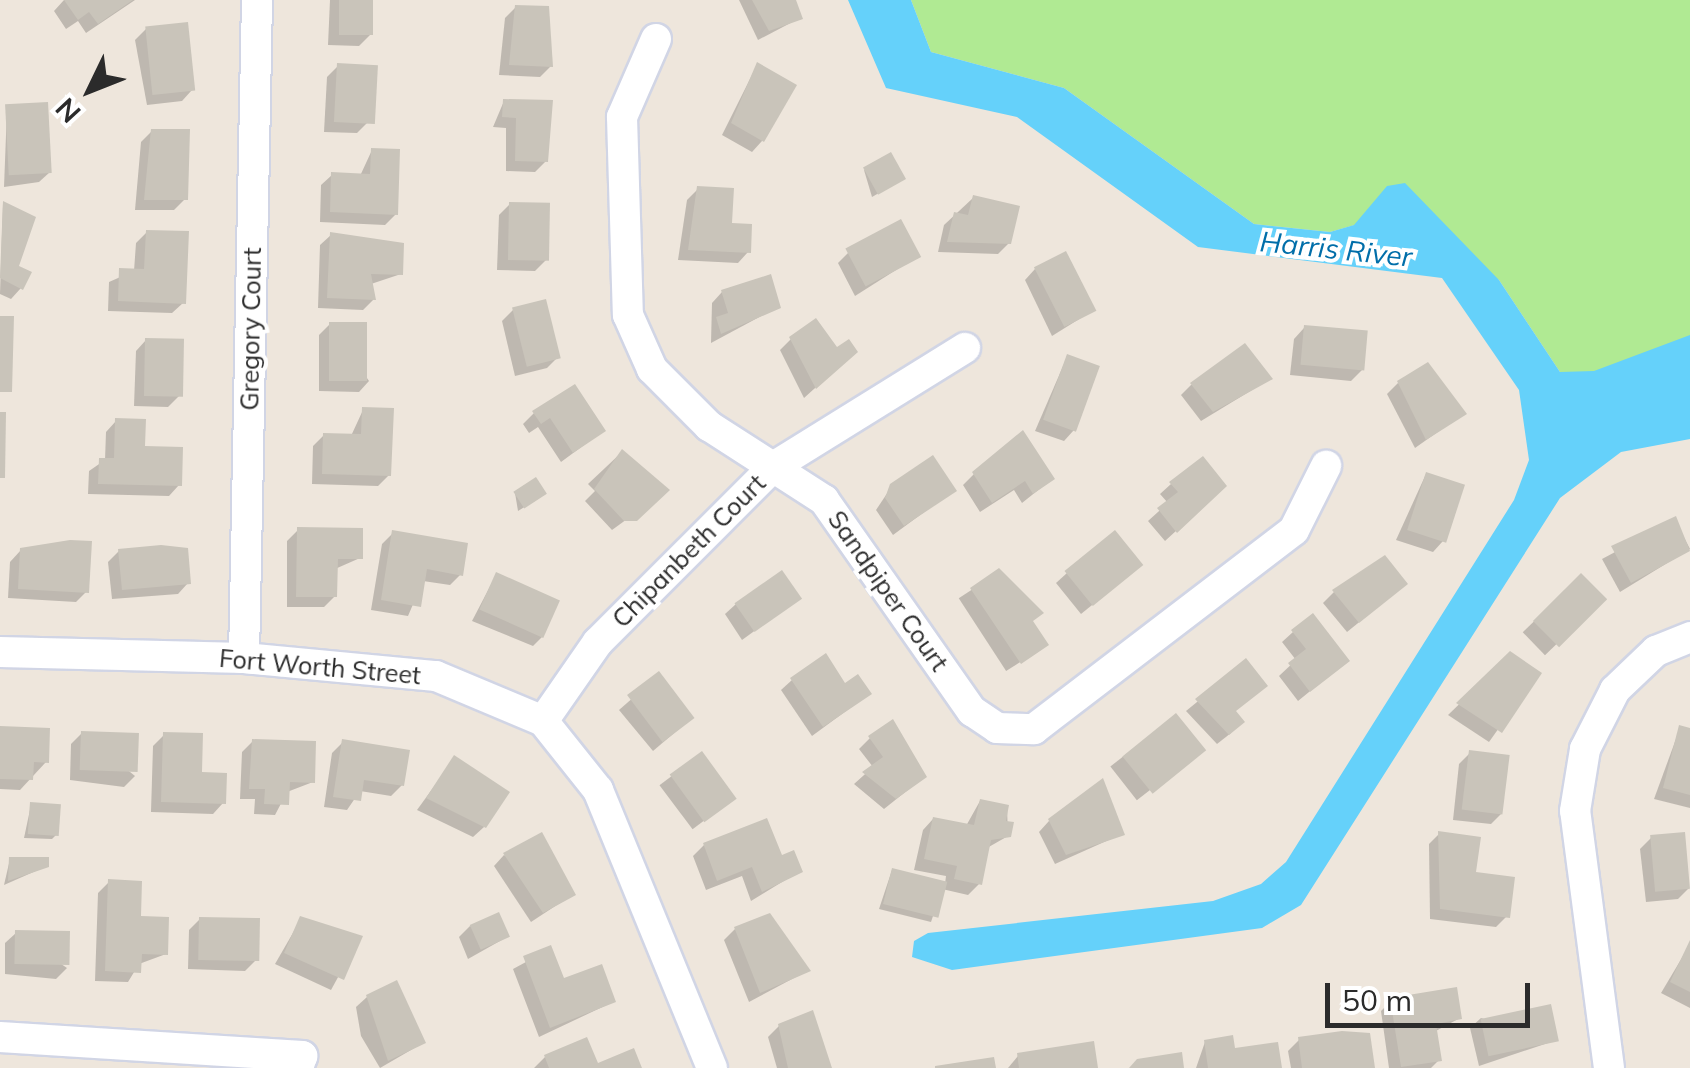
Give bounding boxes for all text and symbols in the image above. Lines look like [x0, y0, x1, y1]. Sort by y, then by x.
north arrow [40, 40, 140, 140]
text: N [48, 91, 88, 130]
water label: Harris River [1258, 224, 1414, 274]
street label: Gregory Court [235, 247, 267, 411]
street label: Chipanbeth Court [606, 468, 772, 634]
street label: Sandpiper Court [822, 505, 954, 677]
street label: Fort Worth Street [218, 643, 422, 691]
scale bar [1330, 963, 1535, 1025]
text: 50 m [1342, 981, 1412, 1019]

